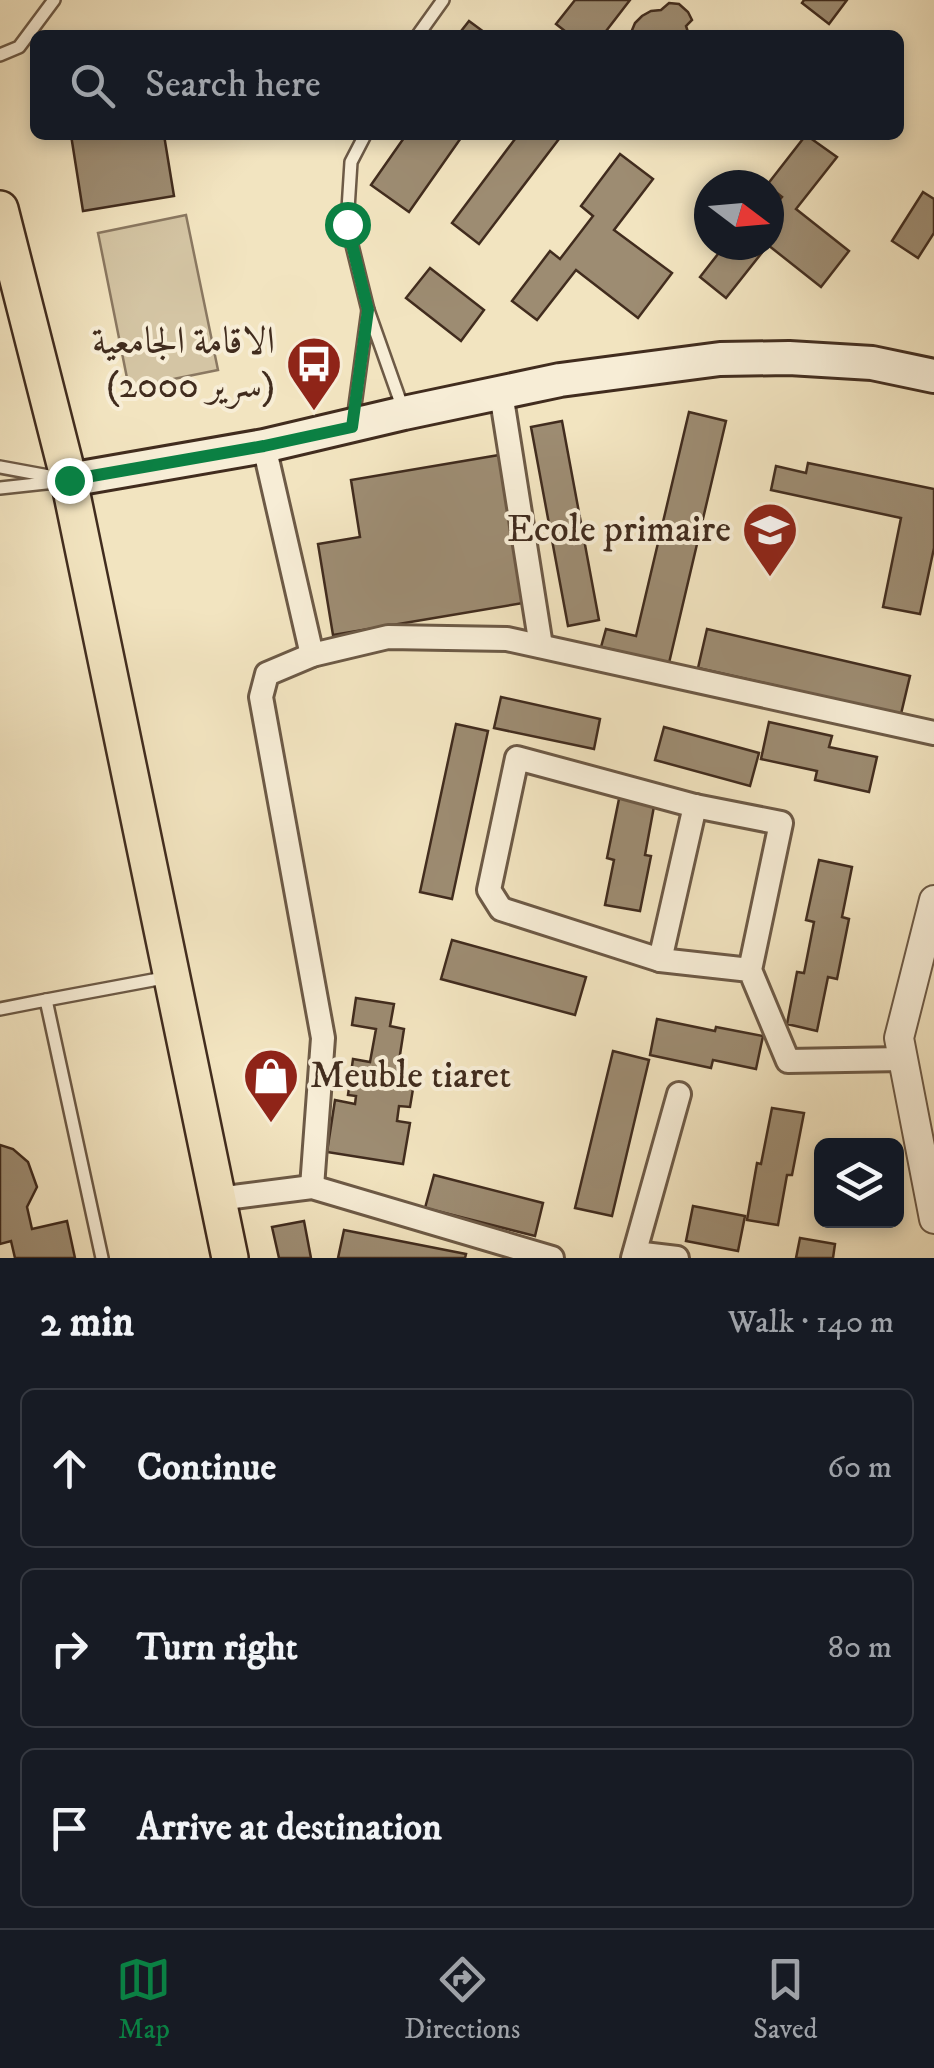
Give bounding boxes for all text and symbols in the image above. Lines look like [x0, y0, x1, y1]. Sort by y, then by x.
search box [30, 30, 904, 140]
icon: search [65, 58, 120, 113]
text: Search here [145, 61, 321, 109]
north arrow [694, 170, 784, 260]
route start [325, 202, 371, 248]
place label: الاقامة الجامعية (2000 سرير) [92, 318, 275, 410]
bus stop icon: الاقامة الجامعية (2000 سرير) [284, 334, 344, 413]
route end [47, 458, 93, 504]
school or university icon: Ecole primaire [740, 500, 800, 579]
place label: Ecole primaire [507, 506, 731, 554]
shop icon: Meuble tiaret [241, 1046, 301, 1125]
place label: Meuble tiaret [310, 1052, 511, 1100]
map controls [814, 1138, 904, 1228]
button: layers [814, 1138, 904, 1228]
text: 2 min [40, 1297, 134, 1349]
text: Walk · 140 m [728, 1303, 894, 1343]
icon: ahead [42, 1441, 97, 1496]
text: Continue [137, 1444, 276, 1492]
text: 60 m [827, 1448, 892, 1488]
icon: right [42, 1621, 97, 1676]
text: Turn right [137, 1624, 298, 1672]
text: 80 m [828, 1628, 892, 1668]
icon: arrive [42, 1801, 97, 1856]
text: Arrive at destination [137, 1804, 442, 1852]
tab: Map [116, 1952, 171, 2047]
tab: Directions [404, 1952, 520, 2047]
tab: Saved [753, 1952, 818, 2047]

